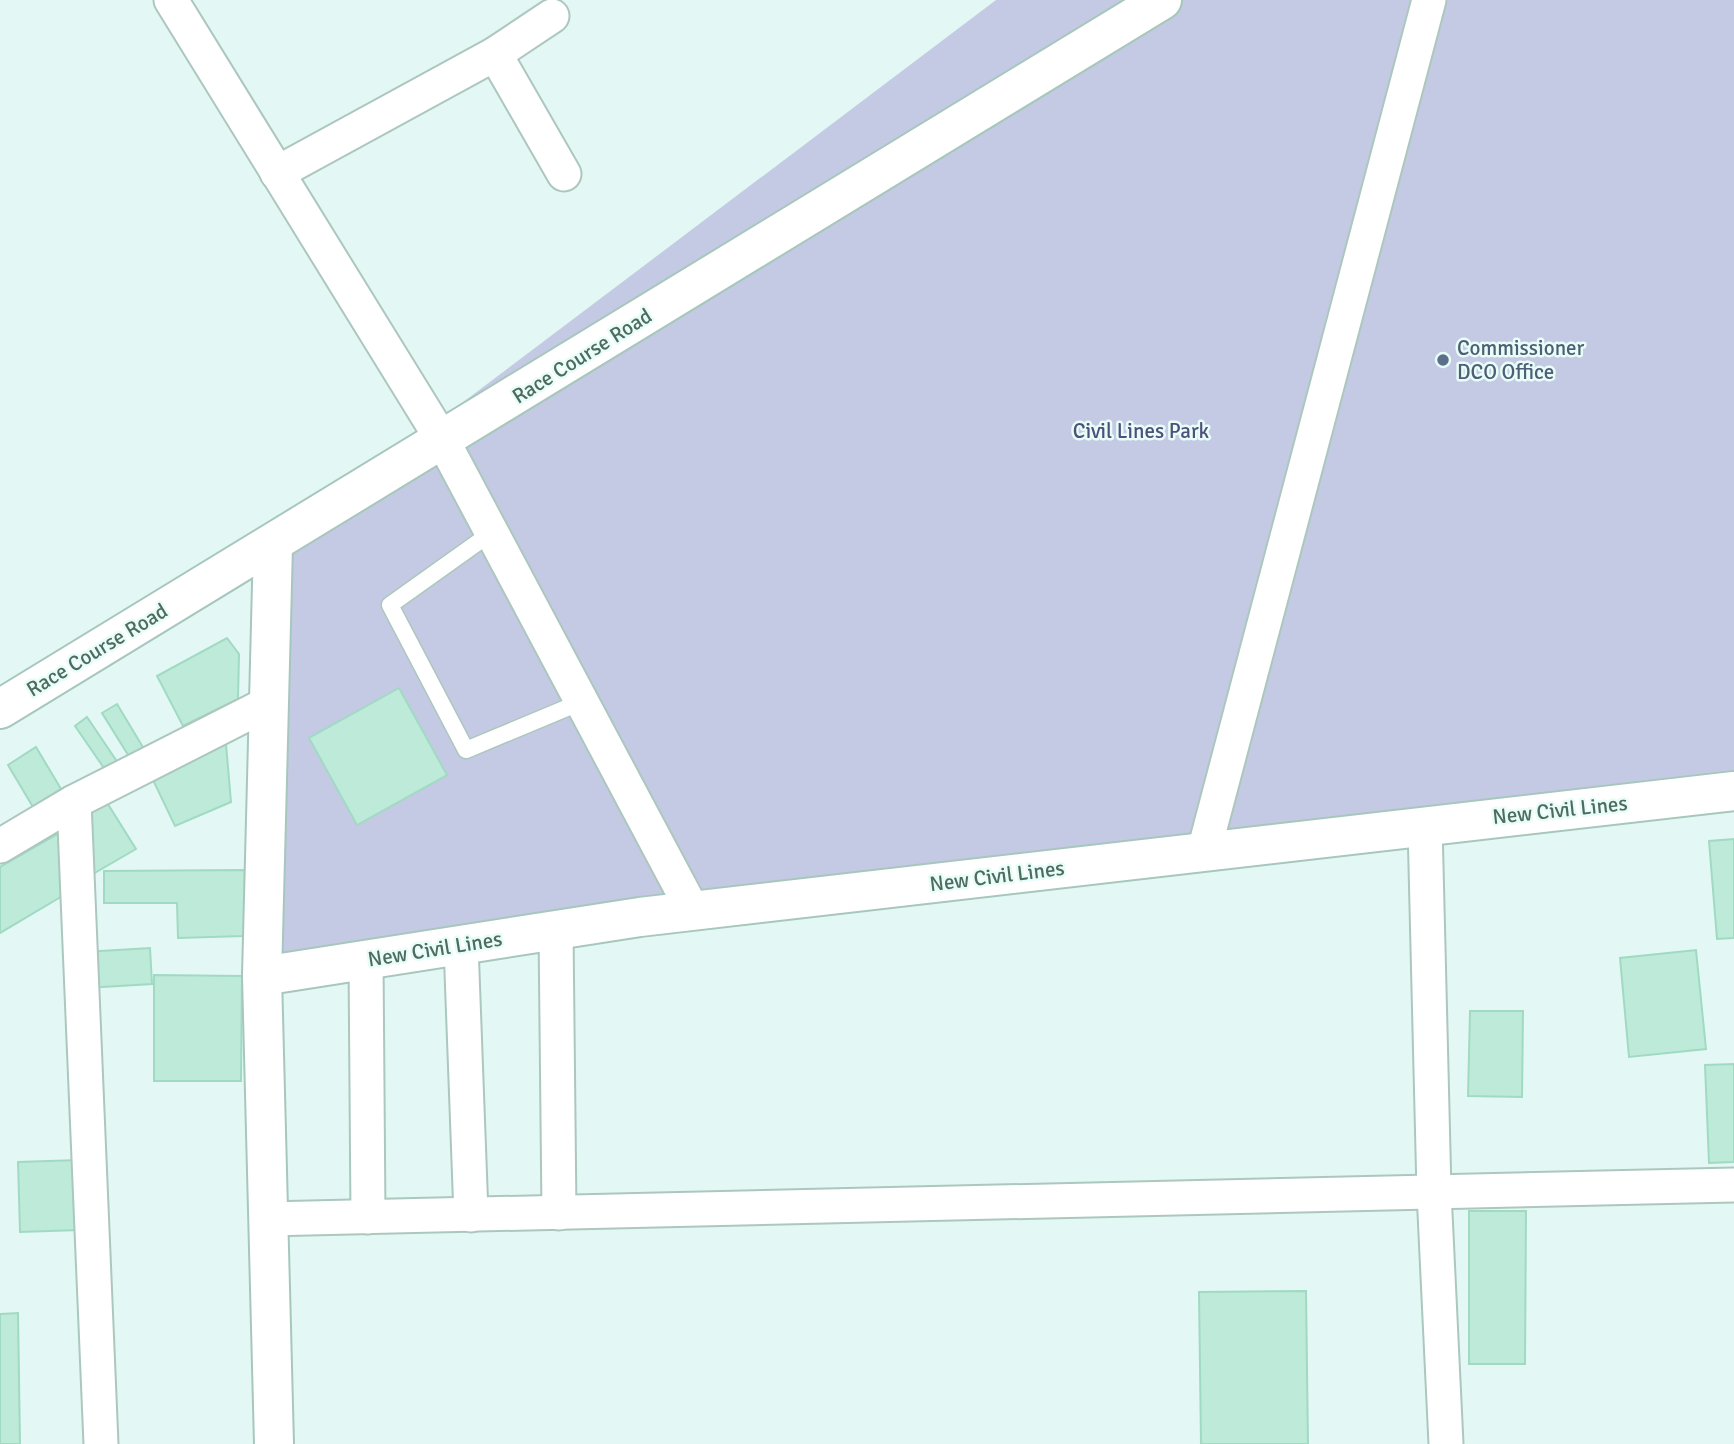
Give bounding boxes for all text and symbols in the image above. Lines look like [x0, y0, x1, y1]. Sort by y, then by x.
street label: Race Course Road [507, 303, 657, 409]
place label: Commissioner DCO Office [1457, 335, 1585, 385]
marker: Commissioner DCO Office [1435, 352, 1451, 368]
park label: Civil Lines Park [1073, 418, 1210, 444]
street label: Race Course Road [22, 598, 172, 702]
street label: New Civil Lines [1491, 790, 1629, 830]
street label: New Civil Lines [928, 855, 1066, 897]
street label: New Civil Lines [366, 926, 504, 972]

